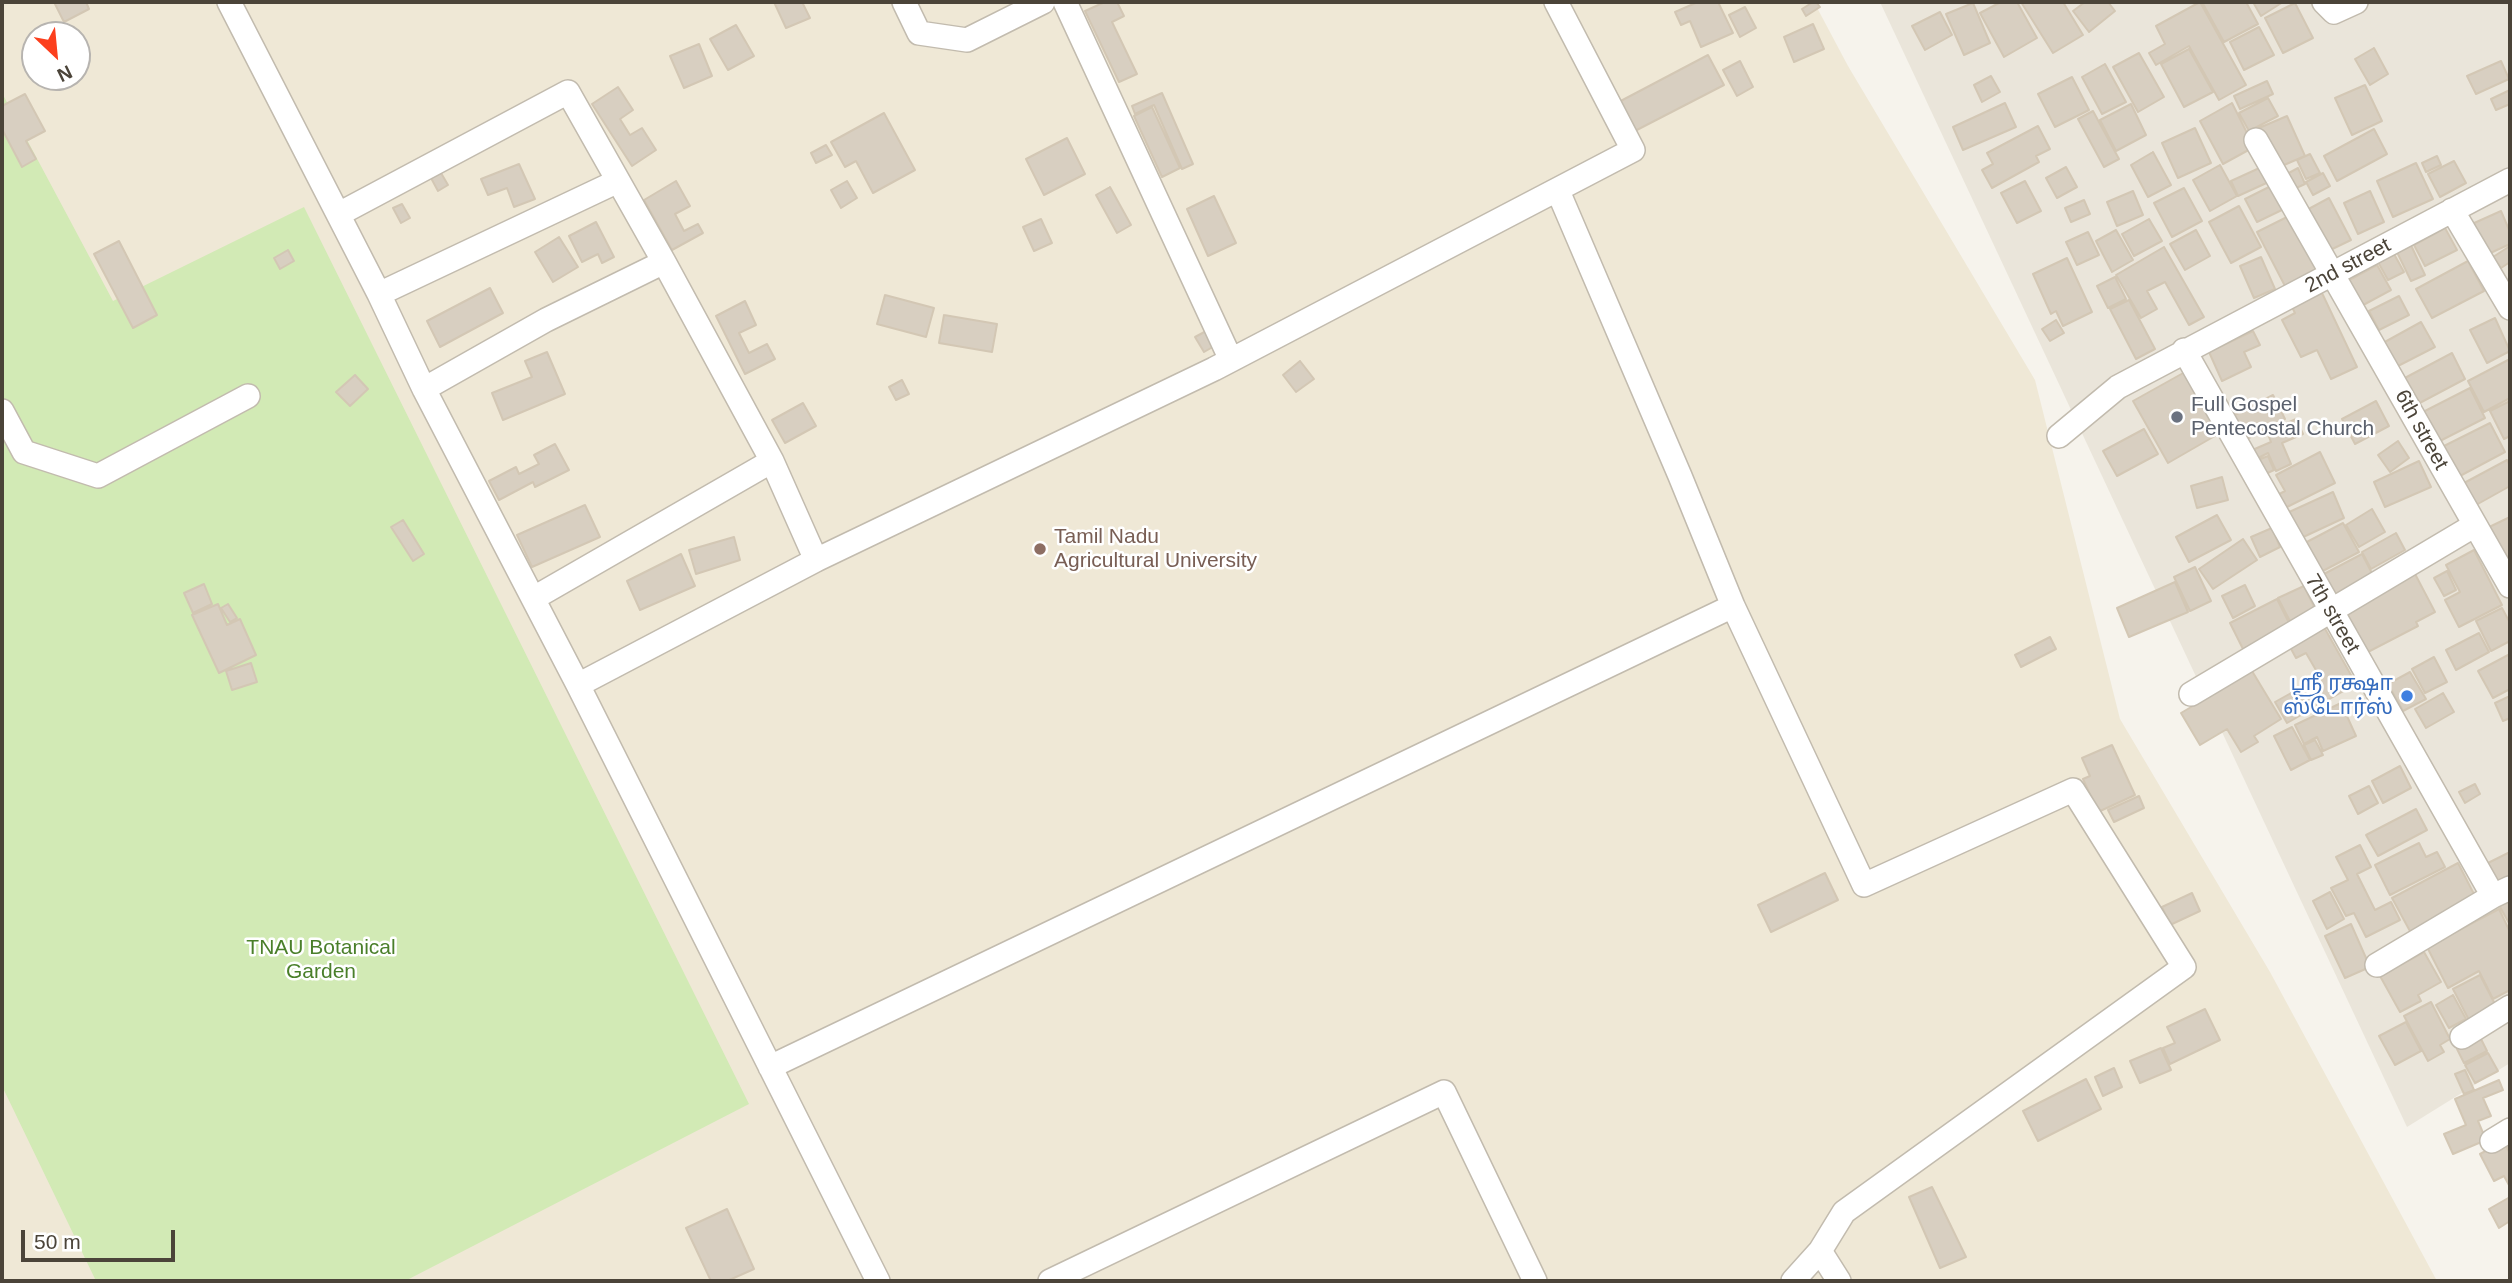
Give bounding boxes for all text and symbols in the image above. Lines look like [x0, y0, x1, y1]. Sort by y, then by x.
north arrow [21, 21, 91, 91]
text: N [54, 61, 75, 86]
street label: 2nd street [2301, 233, 2395, 299]
street label: 6th street [2389, 386, 2453, 474]
place label: Full Gospel Pentecostal Church [2191, 392, 2374, 442]
marker: Full Gospel Pentecostal Church [2169, 409, 2185, 425]
place label: Tamil Nadu Agricultural University [1054, 524, 1257, 574]
marker: Tamil Nadu Agricultural University [1032, 541, 1048, 557]
street label: 7th street [2299, 570, 2365, 658]
place label: ஶ்ரீ ரக்ஷா ஸ்டோர்ஸ் [2283, 671, 2393, 721]
marker: ஶ்ரீ ரக்ஷா ஸ்டோர்ஸ் [2399, 688, 2415, 704]
park label: TNAU Botanical Garden [246, 935, 396, 985]
scale bar [24, 1216, 178, 1260]
text: 50 m [34, 1230, 81, 1253]

